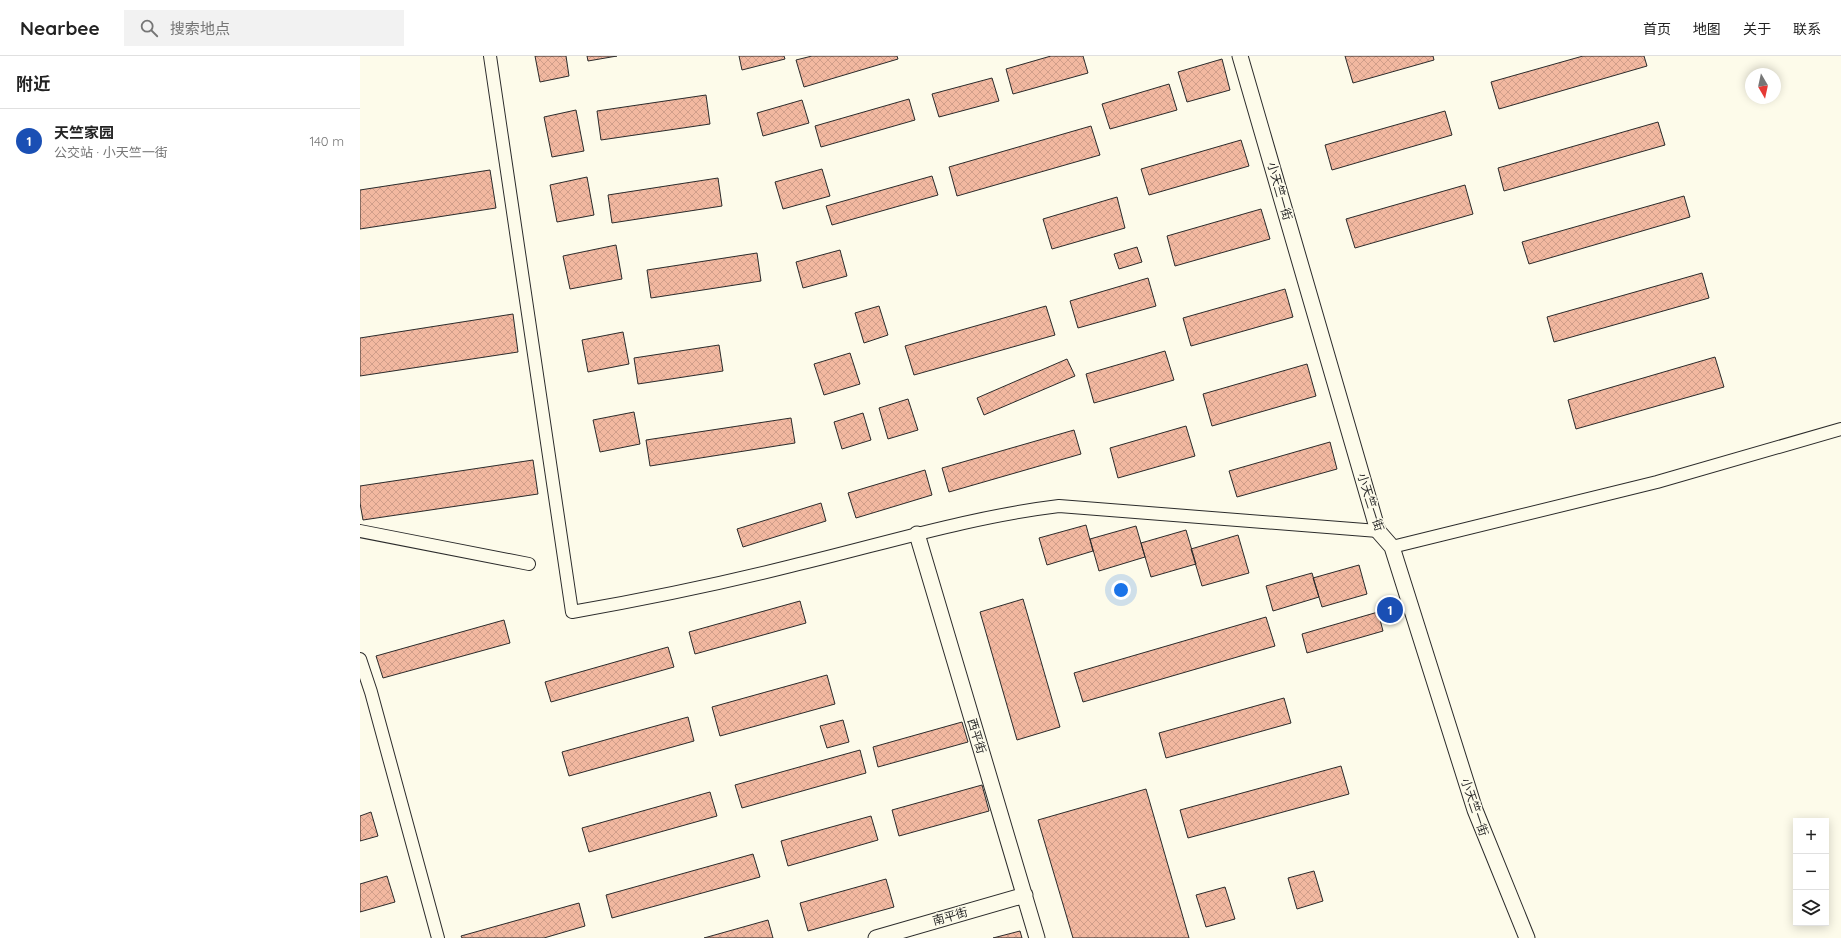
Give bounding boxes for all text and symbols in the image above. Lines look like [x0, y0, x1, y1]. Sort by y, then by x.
search box [124, 10, 404, 46]
text: Nearbee [20, 16, 100, 40]
icon: search [138, 17, 160, 39]
text: 搜索地点 [170, 19, 230, 38]
text: 首页 [1643, 20, 1671, 38]
text: 地图 [1693, 20, 1721, 38]
text: 关于 [1743, 20, 1771, 38]
text: 联系 [1793, 20, 1821, 38]
north arrow [1745, 68, 1781, 104]
text: 附近 [16, 73, 50, 94]
text: 天竺家园 [54, 123, 114, 142]
text: 1 [26, 133, 32, 149]
text: 140 m [309, 133, 344, 149]
text: 公交站 · 小天竺一街 [54, 144, 168, 160]
street label: 小天竺一街 [1265, 160, 1295, 222]
street label: 小天竺一街 [1355, 471, 1387, 533]
your location [1111, 580, 1131, 600]
pin: 1 [1377, 595, 1403, 625]
street label: 西平街 [965, 717, 989, 755]
street label: 小天竺一街 [1458, 776, 1492, 838]
map controls [1793, 818, 1829, 926]
button: + [1793, 818, 1829, 854]
button: − [1793, 854, 1829, 890]
button: layers [1793, 890, 1829, 926]
street label: 南平街 [931, 904, 969, 928]

